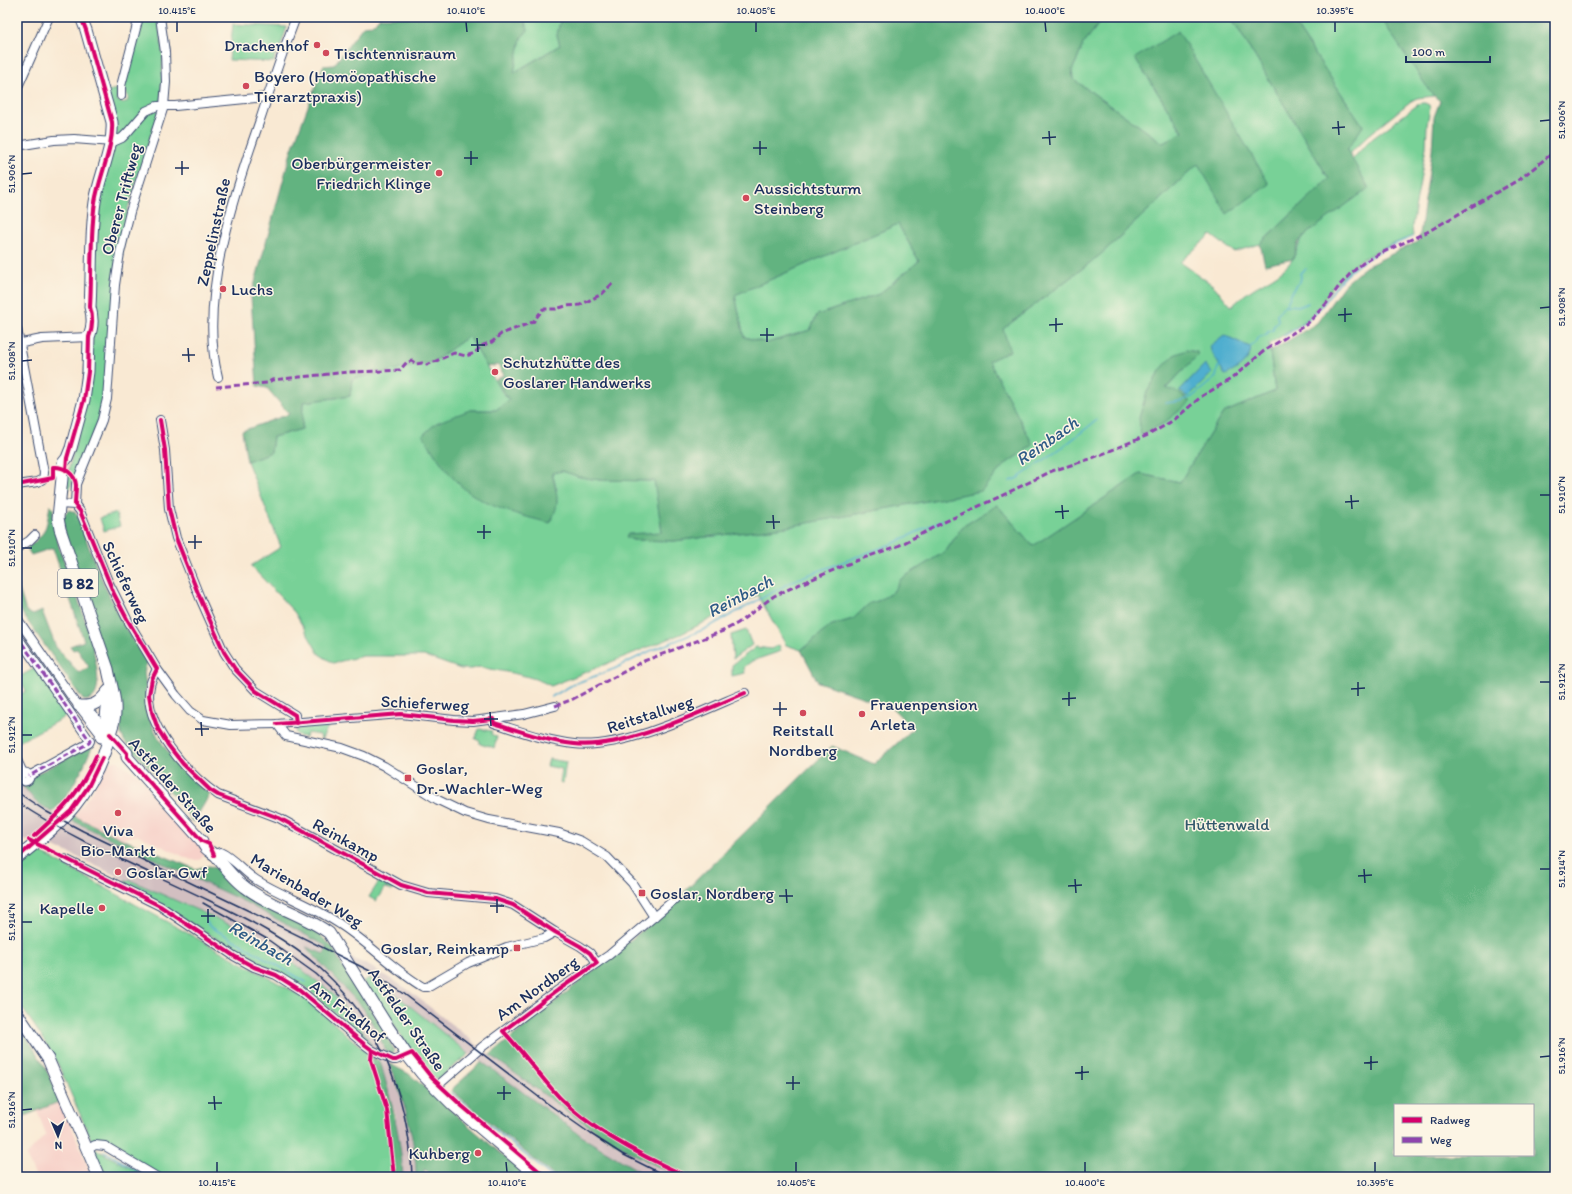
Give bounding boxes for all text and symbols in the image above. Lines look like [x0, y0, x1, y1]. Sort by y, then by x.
text: 10.415°E [158, 4, 196, 17]
text: 10.410°E [447, 4, 486, 17]
text: 10.405°E [736, 4, 776, 17]
text: 10.400°E [1025, 4, 1066, 17]
text: 10.395°E [1316, 4, 1354, 17]
place label: Drachenhof [224, 35, 310, 55]
scale bar [1406, 38, 1490, 64]
marker: Drachenhof [312, 40, 322, 50]
place label: Tischtennisraum [334, 43, 456, 63]
text: 100 m [1412, 45, 1445, 59]
marker: Tischtennisraum [321, 48, 331, 58]
place label: Boyero (Homöopathische Tierarztpraxis) [254, 66, 436, 106]
marker: Boyero (Homöopathische Tierarztpraxis) [241, 81, 251, 91]
text: 51.906°N [1555, 100, 1568, 139]
street label: Oberer Triftweg [97, 141, 146, 257]
place label: Oberbürgermeister Friedrich Klinge [291, 153, 431, 193]
text: 51.906°N [5, 154, 18, 193]
marker: Oberbürgermeister Friedrich Klinge [434, 168, 444, 178]
street label: Zeppelinstraße [192, 176, 234, 288]
place label: Aussichtsturm Steinberg [754, 178, 861, 218]
marker: Aussichtsturm Steinberg [741, 193, 751, 203]
place label: Luchs [231, 279, 273, 299]
marker: Luchs [218, 284, 228, 294]
text: 51.908°N [1555, 287, 1568, 326]
text: 51.908°N [5, 341, 18, 380]
place label: Schutzhütte des Goslarer Handwerks [503, 352, 651, 392]
marker: Schutzhütte des Goslarer Handwerks [490, 367, 500, 377]
water label: Reinbach [1012, 411, 1083, 470]
text: 51.910°N [1555, 476, 1568, 514]
text: 51.910°N [5, 529, 18, 567]
street label: Schieferweg [98, 538, 154, 627]
road number: B 82 [58, 569, 98, 597]
water label: Reinbach [704, 569, 777, 622]
text: 51.912°N [1555, 663, 1568, 701]
street label: Schieferweg [380, 691, 470, 715]
street label: Reitstallweg [604, 691, 696, 737]
place label: Frauenpension Arleta [870, 694, 978, 734]
marker: Reitstall Nordberg [798, 708, 808, 718]
marker: Frauenpension Arleta [857, 709, 867, 719]
text: 51.912°N [5, 716, 18, 754]
place label: Reitstall Nordberg [769, 720, 838, 760]
street label: Astfelder Straße [125, 733, 221, 837]
place label: Goslar, Dr.-Wachler-Weg [416, 758, 543, 798]
marker: Goslar, Dr.-Wachler-Weg [403, 773, 413, 783]
marker: Viva Bio-Markt [113, 808, 123, 818]
street label: Reinkamp [309, 814, 383, 866]
park label: Hüttenwald [1184, 814, 1270, 834]
place label: Viva Bio-Markt [80, 820, 156, 860]
street label: Marienbader Weg [247, 849, 367, 932]
text: 51.914°N [1555, 850, 1568, 888]
place label: Goslar Gwf [126, 862, 208, 882]
marker: Goslar Gwf [113, 867, 123, 877]
place label: Goslar, Nordberg [650, 883, 774, 903]
marker: Goslar, Nordberg [637, 888, 647, 898]
place label: Kapelle [39, 898, 94, 918]
text: 51.914°N [5, 903, 18, 941]
marker: Kapelle [97, 903, 107, 913]
water label: Reinbach [225, 916, 297, 970]
place label: Goslar, Reinkamp [380, 938, 509, 958]
marker: Goslar, Reinkamp [512, 943, 522, 953]
street label: Am Nordberg [492, 951, 582, 1025]
street label: Astfelder Straße [364, 963, 450, 1075]
street label: Am Friedhof [306, 975, 390, 1047]
text: 51.916°N [1555, 1037, 1568, 1075]
text: 51.916°N [5, 1091, 18, 1129]
legend [1394, 1104, 1534, 1156]
text: Radweg [1430, 1113, 1471, 1127]
north arrow [38, 1116, 78, 1156]
text: Weg [1430, 1133, 1453, 1147]
text: N [54, 1139, 62, 1152]
place label: Kuhberg [408, 1143, 470, 1163]
marker: Kuhberg [473, 1148, 483, 1158]
text: 10.415°E [198, 1176, 236, 1189]
text: 10.410°E [488, 1176, 527, 1189]
text: 10.405°E [776, 1176, 816, 1189]
text: 10.400°E [1065, 1176, 1106, 1189]
text: 10.395°E [1356, 1176, 1394, 1189]

